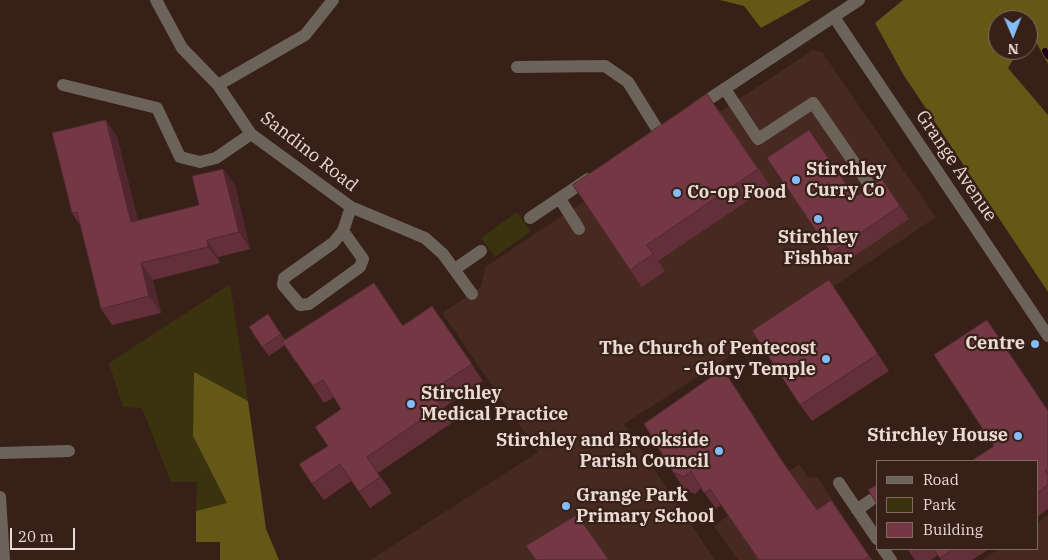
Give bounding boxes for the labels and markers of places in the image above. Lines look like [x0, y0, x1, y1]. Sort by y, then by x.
place label: Stirchley Curry Co [806, 159, 887, 202]
marker: Stirchley Curry Co [790, 174, 802, 186]
place label: Co-op Food [687, 182, 786, 204]
marker: Co-op Food [671, 187, 683, 199]
marker: Stirchley Fishbar [812, 213, 824, 225]
place label: Stirchley Fishbar [778, 227, 858, 270]
place label: Centre [965, 333, 1025, 355]
place label: The Church of Pentecost - Glory Temple [599, 338, 816, 380]
marker: Centre [1029, 338, 1041, 350]
marker: The Church of Pentecost - Glory Temple [820, 353, 832, 365]
place label: Stirchley Medical Practice [421, 383, 568, 426]
marker: Stirchley Medical Practice [405, 398, 417, 410]
place label: Stirchley House [867, 425, 1008, 447]
place label: Stirchley and Brookside Parish Council [496, 430, 709, 472]
marker: Stirchley House [1012, 430, 1024, 442]
marker: Stirchley and Brookside Parish Council [713, 445, 725, 457]
place label: Grange Park Primary School [576, 485, 714, 528]
marker: Grange Park Primary School [560, 500, 572, 512]

